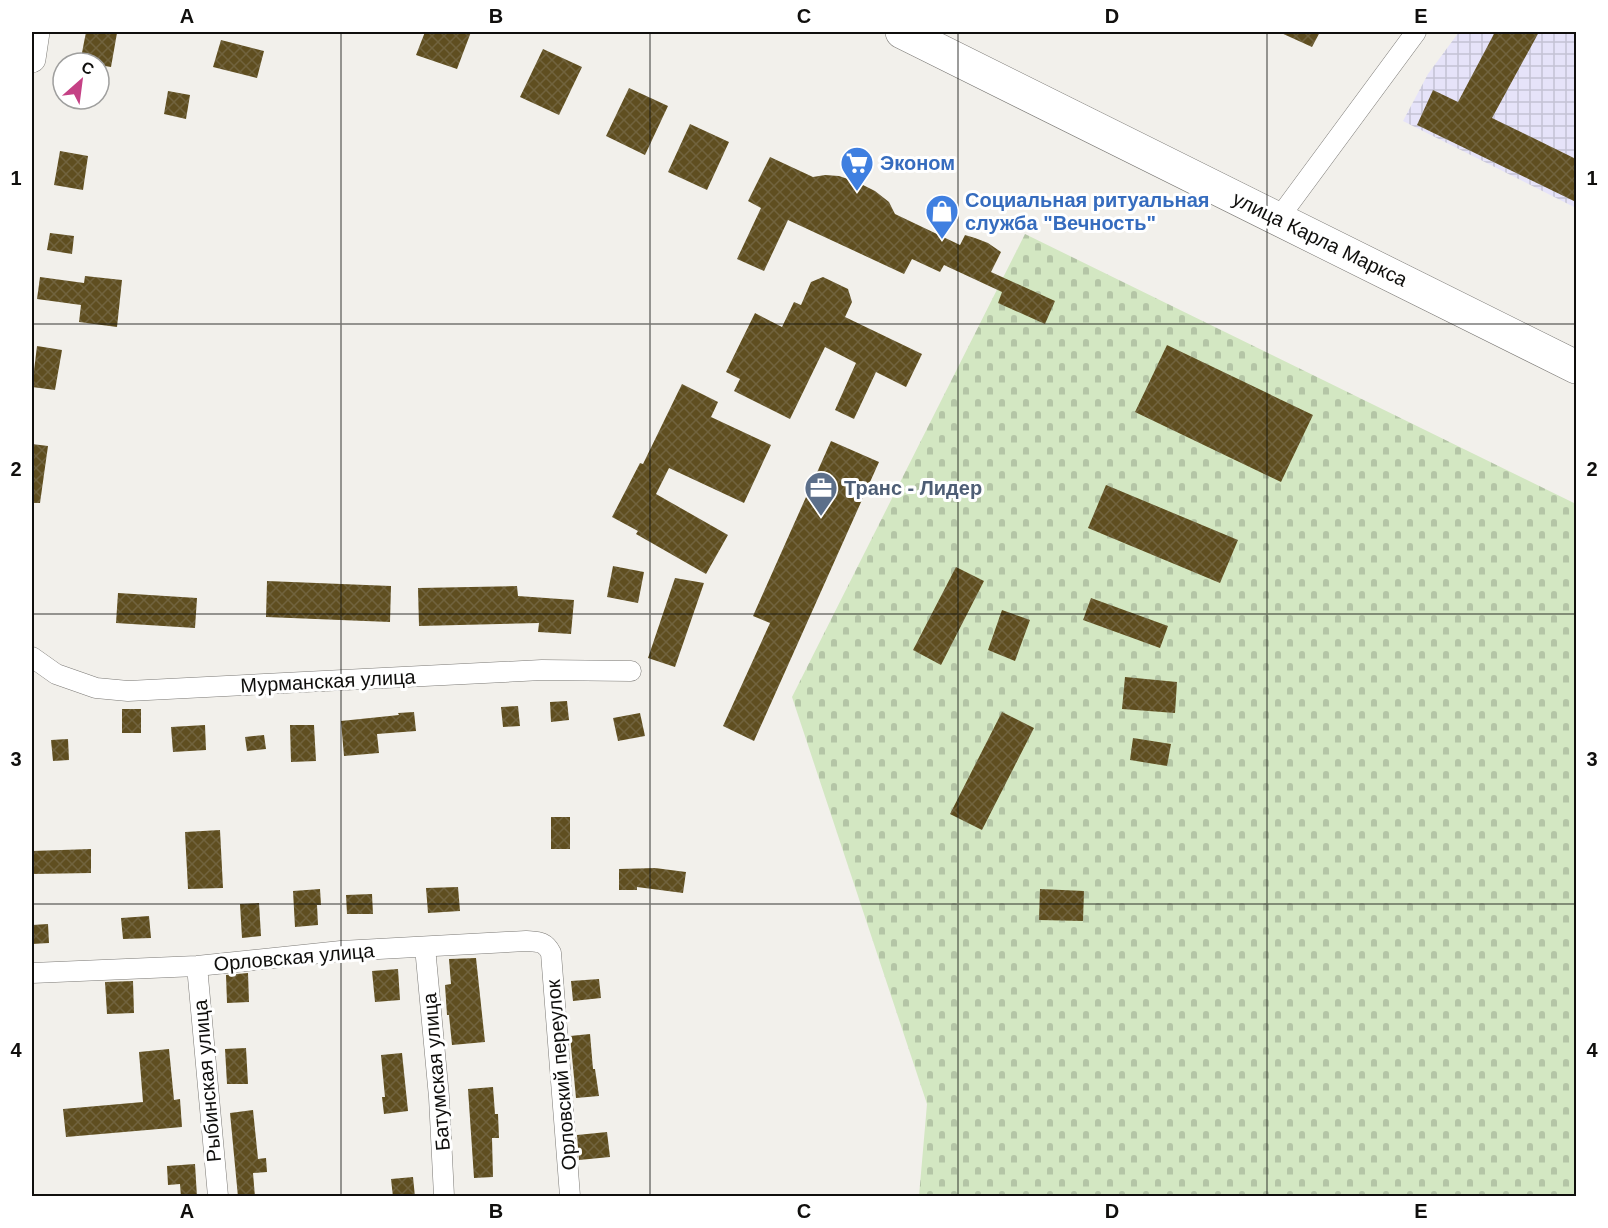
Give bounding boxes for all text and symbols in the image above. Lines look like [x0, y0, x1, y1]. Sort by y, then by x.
text: A [180, 5, 194, 27]
text: B [489, 5, 503, 27]
text: C [797, 5, 811, 27]
text: D [1105, 5, 1119, 27]
text: E [1414, 5, 1428, 27]
north arrow [51, 51, 111, 111]
text: С [79, 58, 97, 79]
supermarket icon: Эконом [839, 145, 875, 192]
place label: Эконом [880, 152, 955, 174]
text: 1 [10, 167, 22, 189]
text: 1 [1586, 167, 1598, 189]
street label: улица Карла Маркса [1229, 187, 1412, 291]
place label: Социальная ритуальная служба "Вечность" [965, 189, 1209, 234]
shop icon: Социальная ритуальная служба "Вечность" [924, 193, 960, 240]
text: 2 [10, 458, 22, 480]
text: 2 [1586, 458, 1598, 480]
office icon: Транс - Лидер [803, 470, 839, 517]
place label: Транс - Лидер [844, 477, 982, 499]
street label: Мурманская улица [240, 665, 417, 697]
text: 3 [10, 748, 22, 770]
text: 3 [1586, 748, 1598, 770]
street label: Орловская улица [213, 939, 376, 975]
street label: Орловский переулок [542, 978, 580, 1171]
street label: Батумская улица [418, 991, 454, 1152]
street label: Рыбинская улица [189, 998, 225, 1163]
text: 4 [10, 1039, 22, 1061]
text: 4 [1586, 1039, 1598, 1061]
text: A [180, 1200, 194, 1222]
text: B [489, 1200, 503, 1222]
text: C [797, 1200, 811, 1222]
text: D [1105, 1200, 1119, 1222]
text: E [1414, 1200, 1428, 1222]

